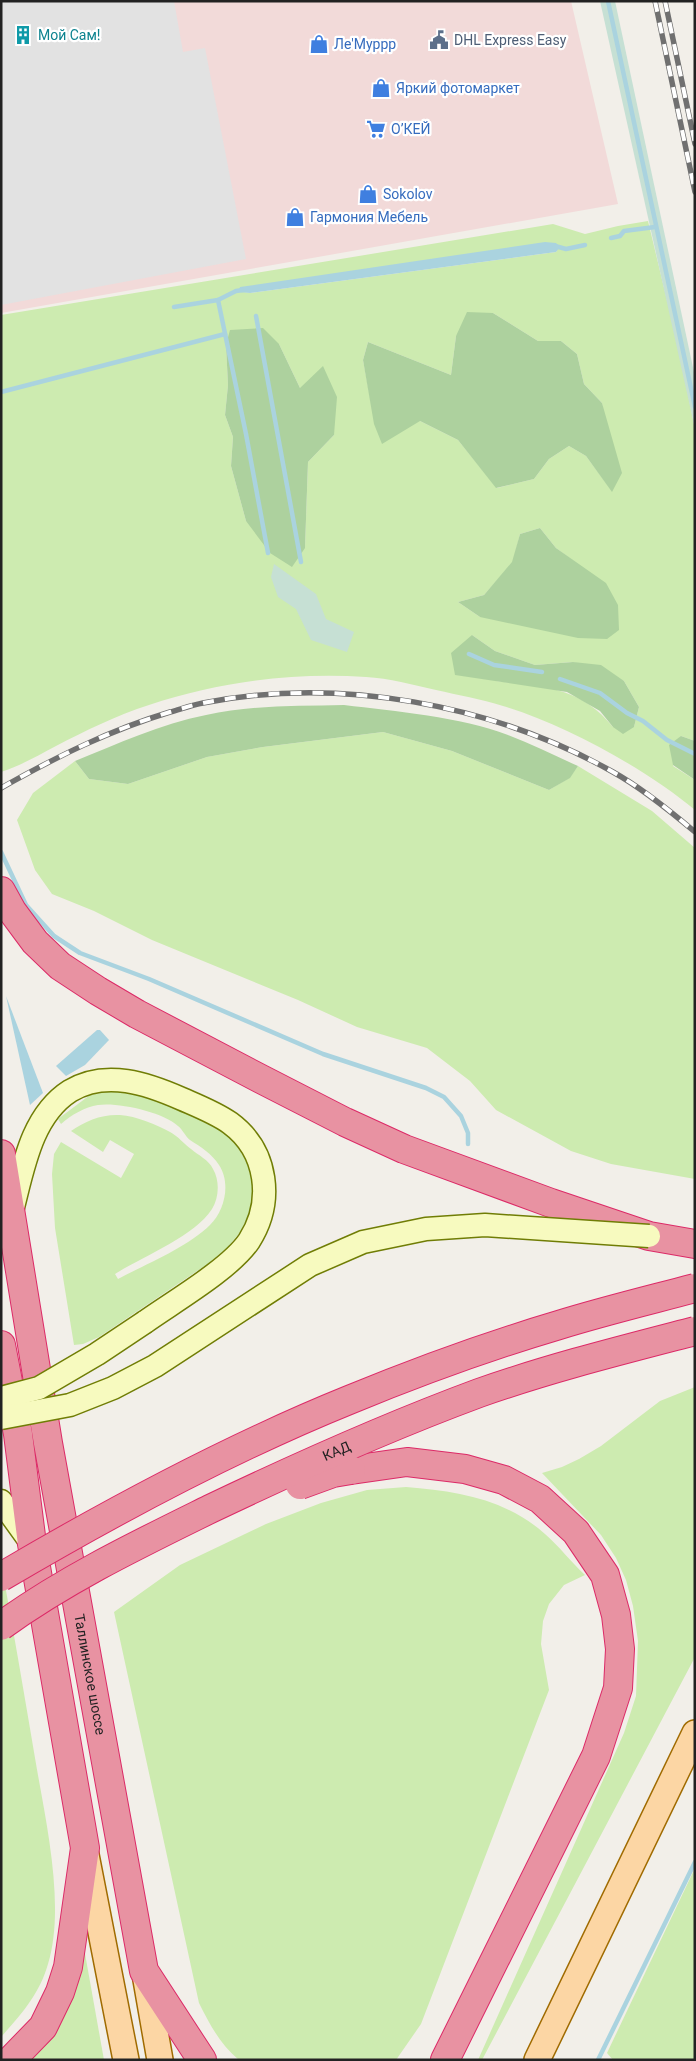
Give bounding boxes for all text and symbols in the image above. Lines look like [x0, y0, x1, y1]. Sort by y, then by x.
building icon: Мой Сам! [12, 24, 34, 46]
place label: Мой Сам! [38, 27, 100, 43]
public building icon: DHL Express Easy [428, 29, 450, 51]
place label: DHL Express Easy [454, 32, 567, 48]
shop icon: Ле'Муррр [308, 33, 330, 55]
place label: Ле'Муррр [334, 36, 396, 52]
shop icon: Яркий фотомаркет [370, 77, 392, 99]
place label: Яркий фотомаркет [396, 80, 520, 96]
supermarket icon: О’КЕЙ [365, 118, 387, 140]
place label: О’КЕЙ [391, 121, 430, 137]
shop icon: Sokolov [357, 183, 379, 205]
place label: Sokolov [383, 186, 433, 202]
shop icon: Гармония Мебель [284, 206, 306, 228]
place label: Гармония Мебель [310, 209, 428, 225]
street label: КАД [320, 1438, 353, 1464]
street label: Таллинское шоссе [71, 1613, 109, 1736]

